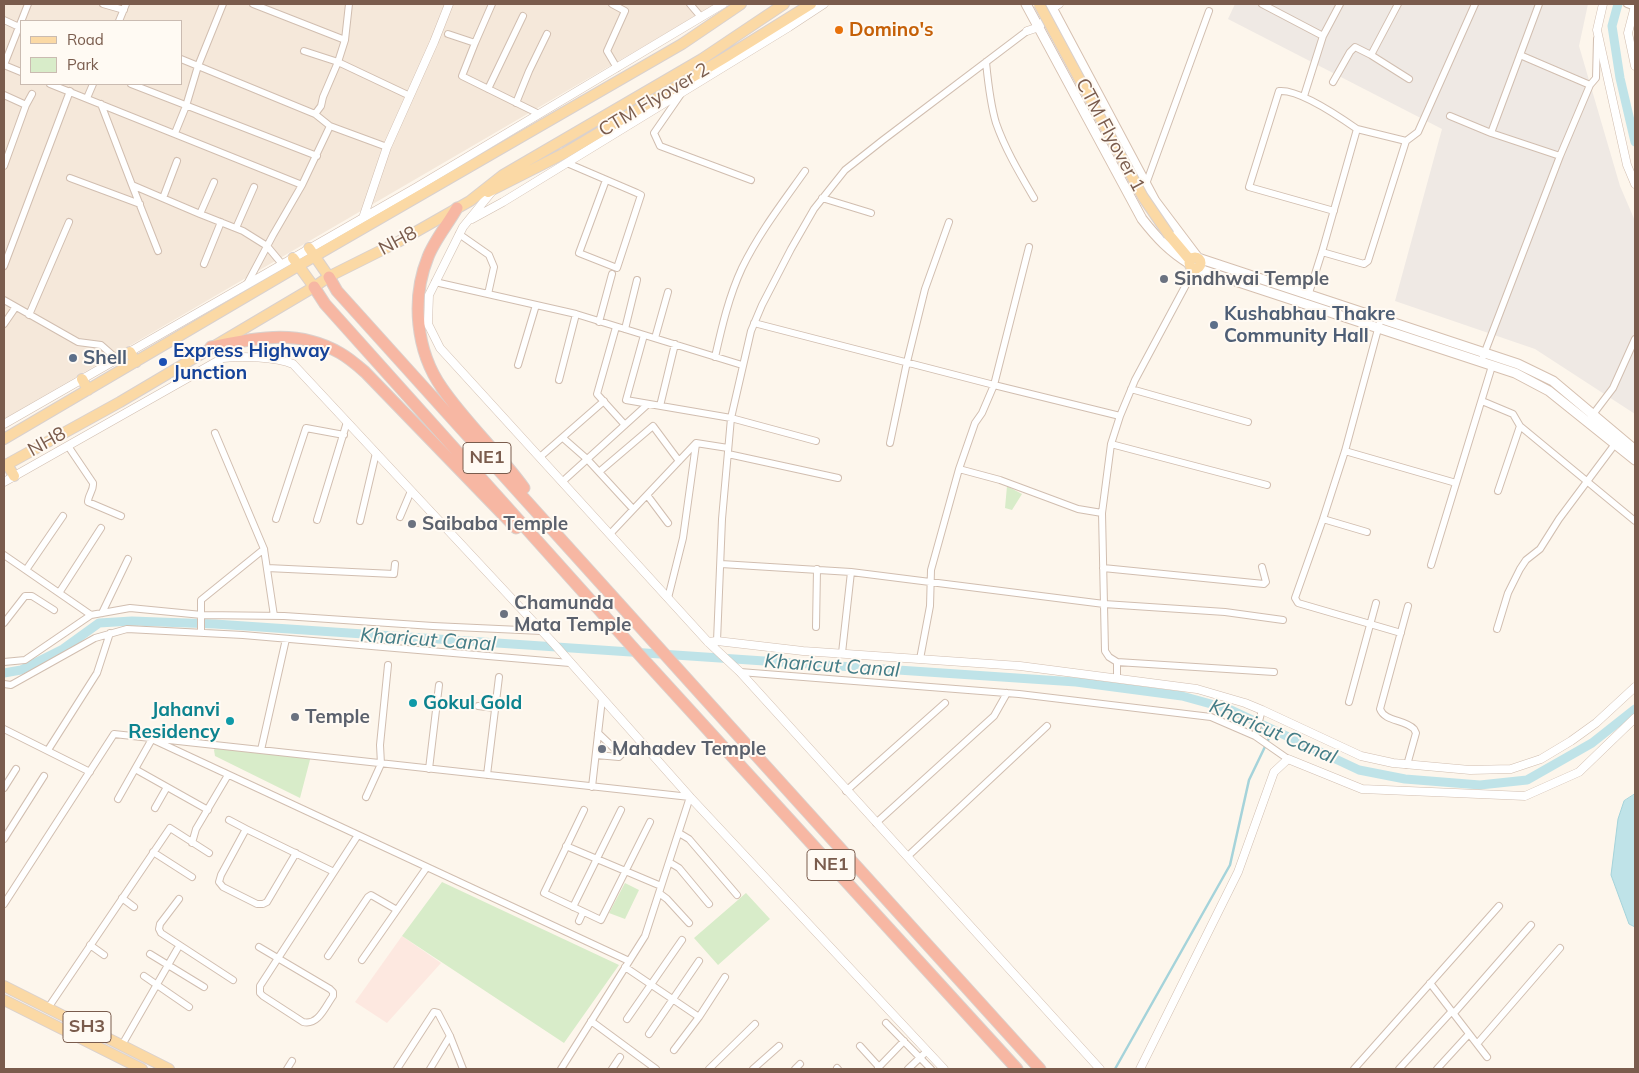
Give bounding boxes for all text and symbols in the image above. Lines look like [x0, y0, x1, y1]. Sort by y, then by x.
place label: Domino's [849, 19, 934, 41]
legend [20, 20, 182, 85]
marker: Domino's [833, 24, 845, 36]
text: Road [67, 30, 104, 49]
text: Park [67, 55, 99, 74]
street label: CTM Flyover 2 [595, 58, 713, 142]
street label: CTM Flyover 1 [1071, 74, 1149, 196]
street label: NH8 [375, 222, 421, 260]
place label: Sindhwai Temple [1174, 268, 1329, 290]
marker: Sindhwai Temple [1158, 273, 1170, 285]
place label: Kushabhau Thakre Community Hall [1224, 303, 1395, 347]
marker: Kushabhau Thakre Community Hall [1208, 319, 1220, 331]
place label: Express Highway Junction [173, 340, 330, 384]
place label: Shell [83, 347, 127, 369]
marker: Shell [67, 352, 79, 364]
marker: Express Highway Junction [157, 356, 169, 368]
street label: NH8 [24, 422, 70, 462]
road number: NE1 [463, 442, 511, 473]
place label: Saibaba Temple [422, 513, 568, 535]
marker: Saibaba Temple [406, 518, 418, 530]
place label: Chamunda Mata Temple [514, 592, 631, 636]
marker: Chamunda Mata Temple [498, 608, 510, 620]
water label: Kharicut Canal [359, 623, 497, 657]
water label: Kharicut Canal [763, 649, 901, 683]
place label: Gokul Gold [423, 692, 522, 714]
water label: Kharicut Canal [1206, 694, 1340, 770]
marker: Gokul Gold [407, 697, 419, 709]
place label: Jahanvi Residency [128, 699, 220, 743]
place label: Temple [305, 706, 370, 728]
marker: Temple [289, 711, 301, 723]
marker: Jahanvi Residency [224, 715, 236, 727]
place label: Mahadev Temple [612, 738, 766, 760]
marker: Mahadev Temple [596, 743, 608, 755]
road number: NE1 [807, 850, 855, 880]
road number: SH3 [63, 1012, 111, 1042]

